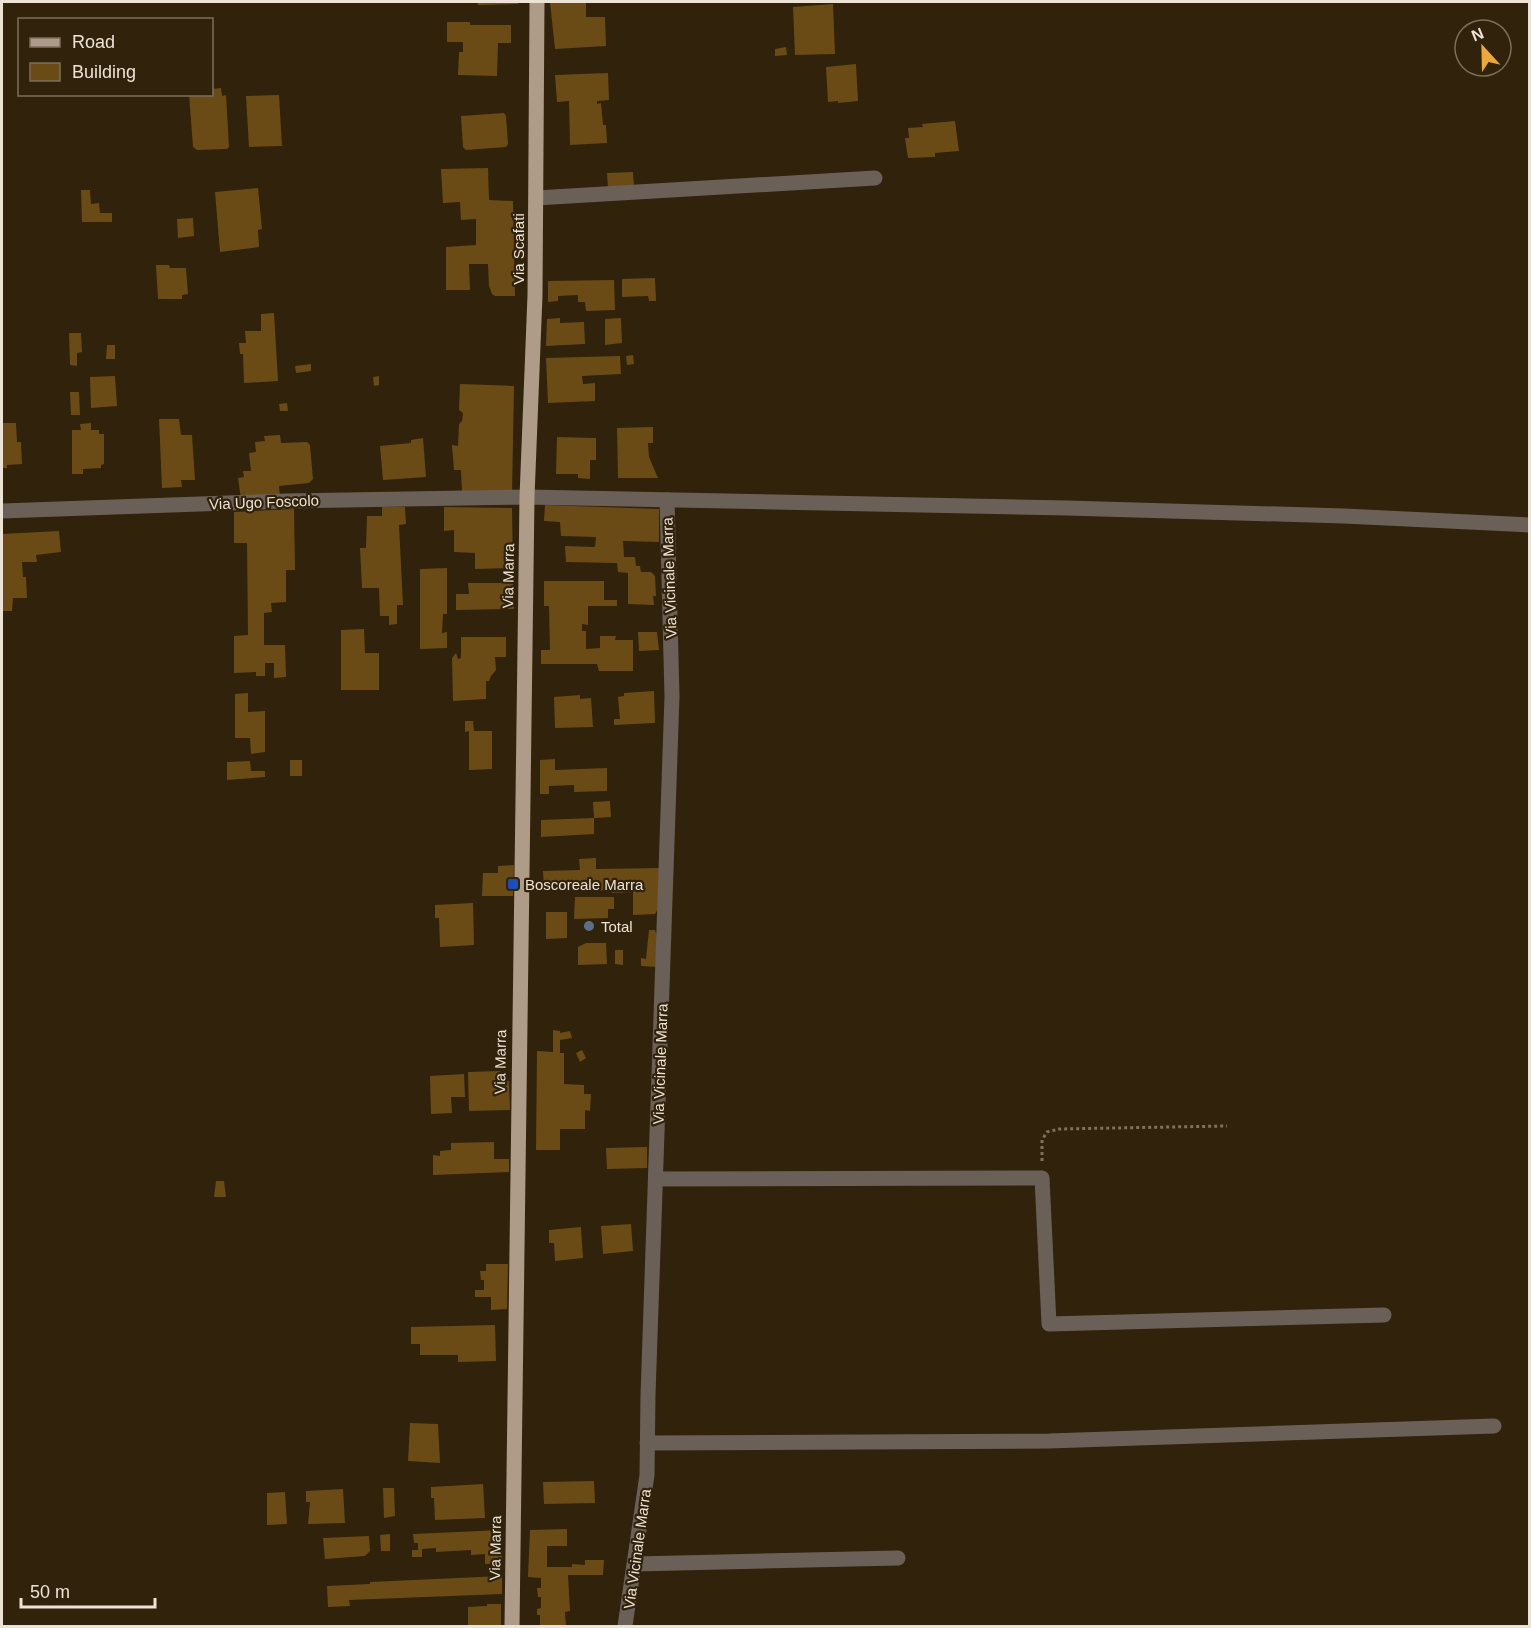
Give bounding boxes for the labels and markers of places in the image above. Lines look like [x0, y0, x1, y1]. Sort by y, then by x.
place label: Boscoreale Marra [525, 876, 644, 893]
marker: Boscoreale Marra [506, 877, 520, 891]
place label: Total [601, 918, 633, 935]
marker: Total [582, 919, 596, 933]

